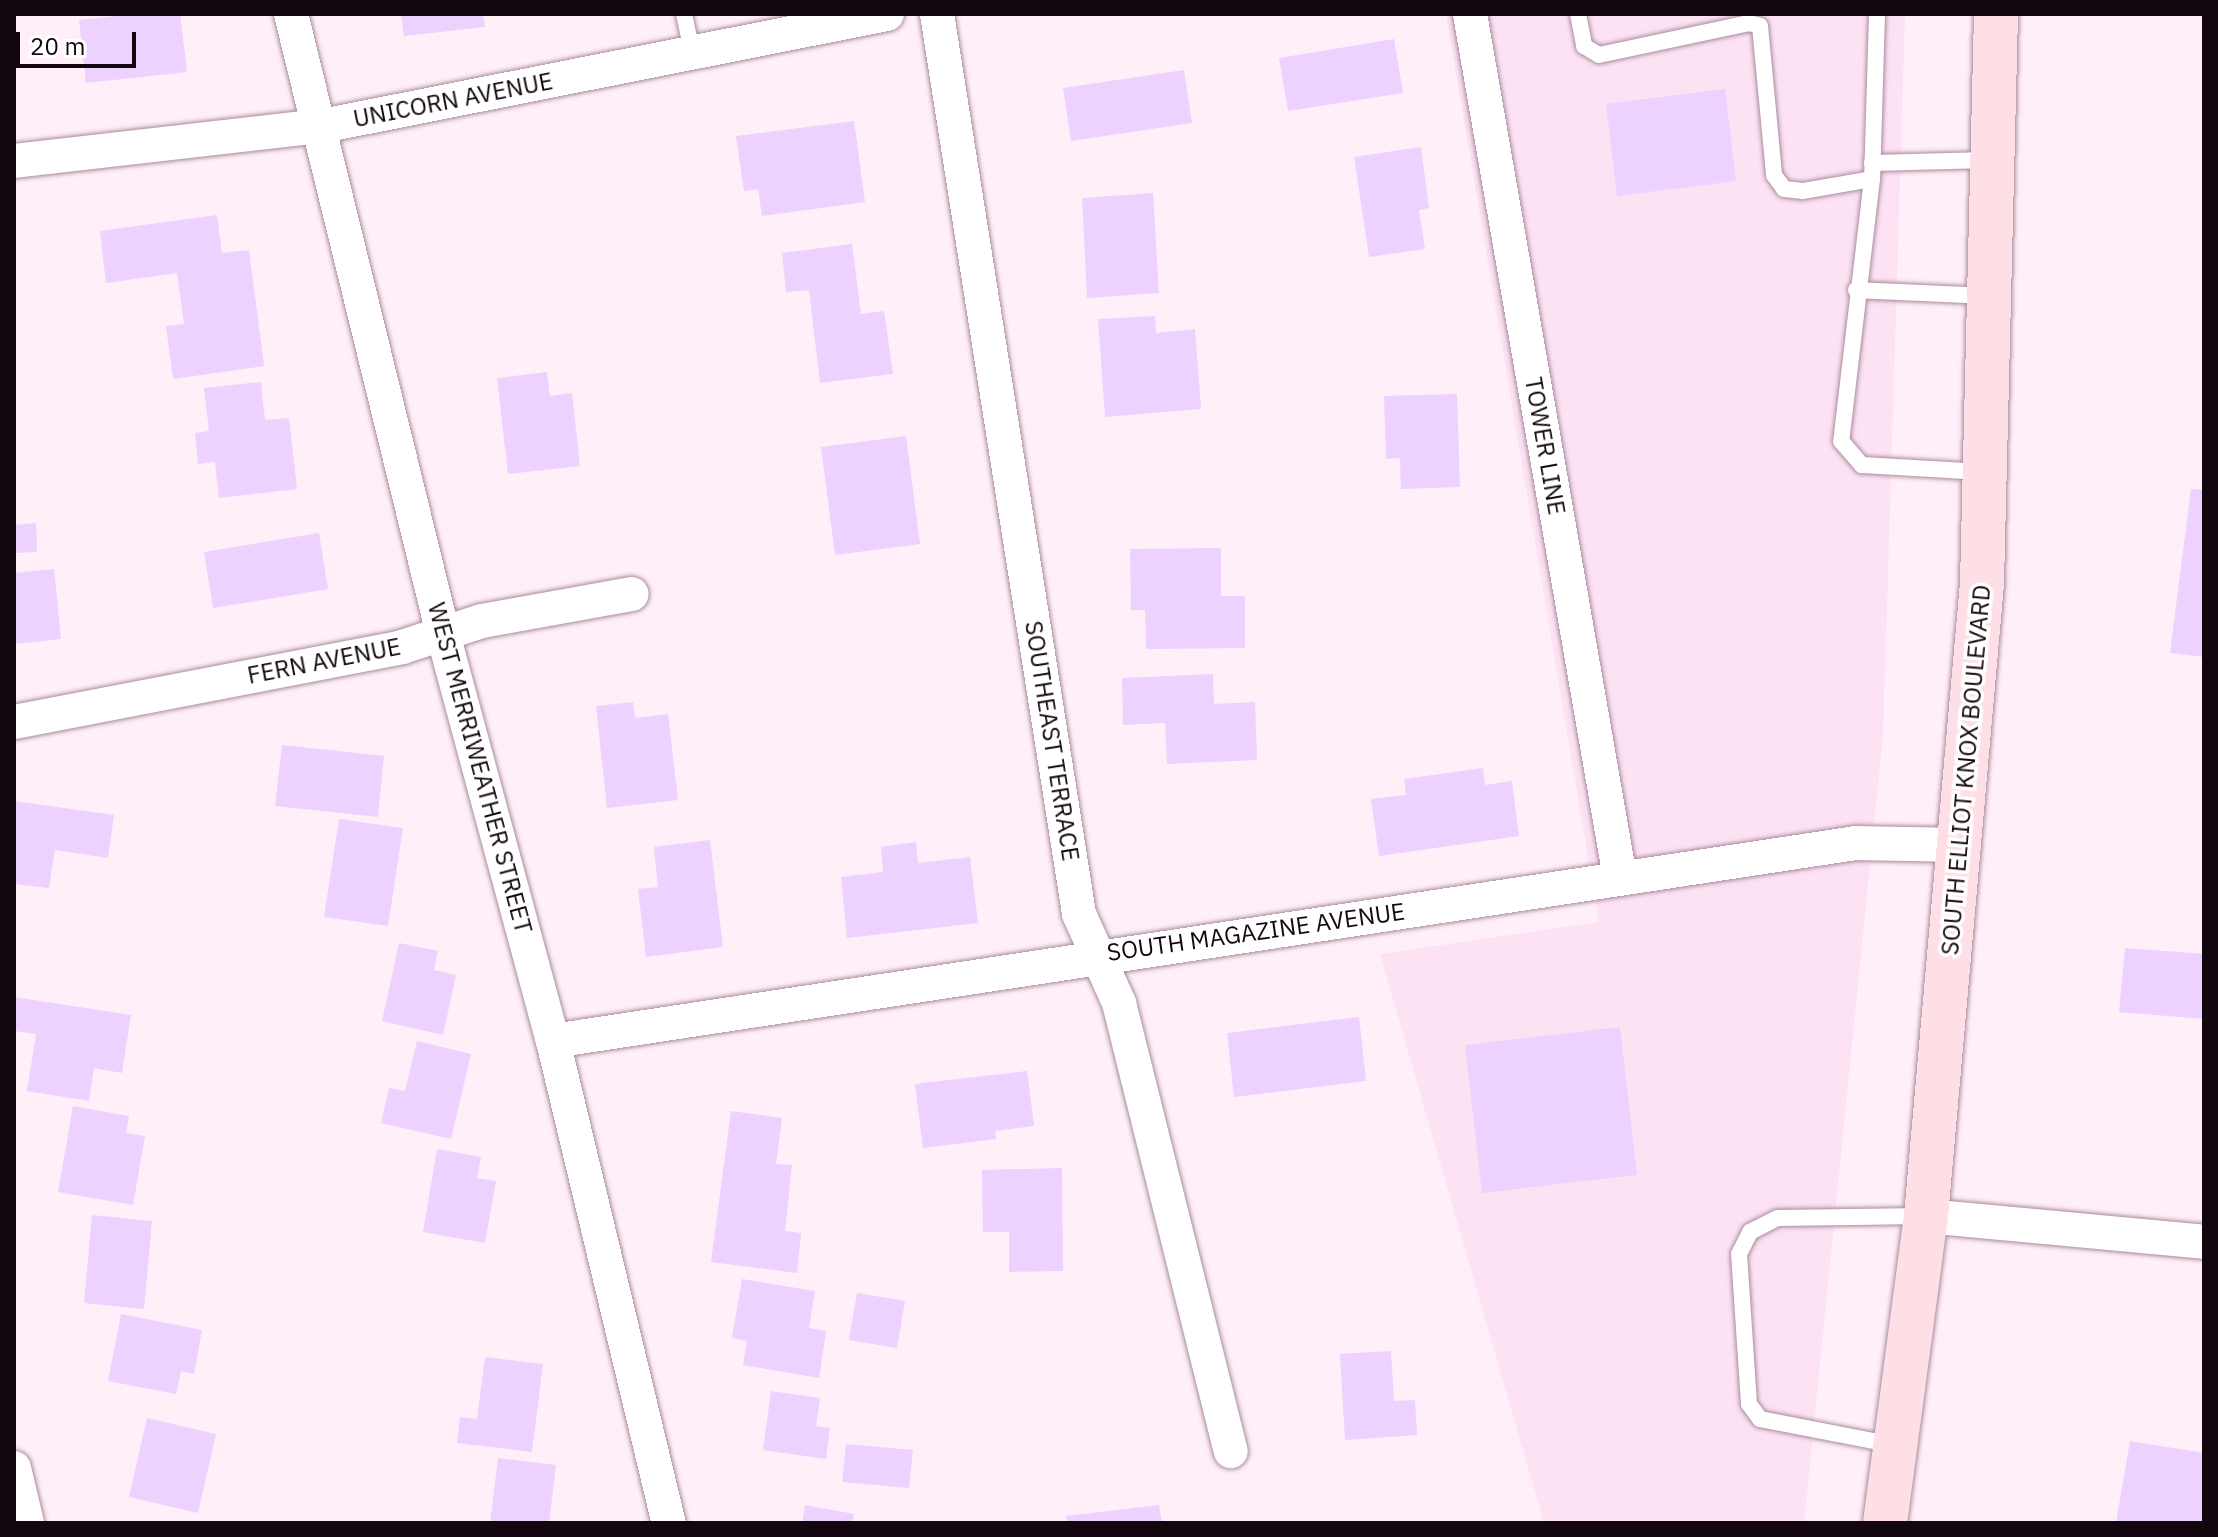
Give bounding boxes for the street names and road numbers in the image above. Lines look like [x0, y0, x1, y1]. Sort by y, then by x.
street label: UNICORN AVENUE [351, 67, 555, 133]
street label: TOWER LINE [1519, 375, 1571, 517]
street label: SOUTH ELLIOT KNOX BOULEVARD [1935, 584, 1997, 956]
street label: WEST MERRIWEATHER STREET [422, 599, 538, 937]
street label: SOUTHEAST TERRACE [1019, 619, 1085, 863]
street label: FERN AVENUE [245, 632, 403, 690]
street label: SOUTH MAGAZINE AVENUE [1105, 897, 1407, 967]

